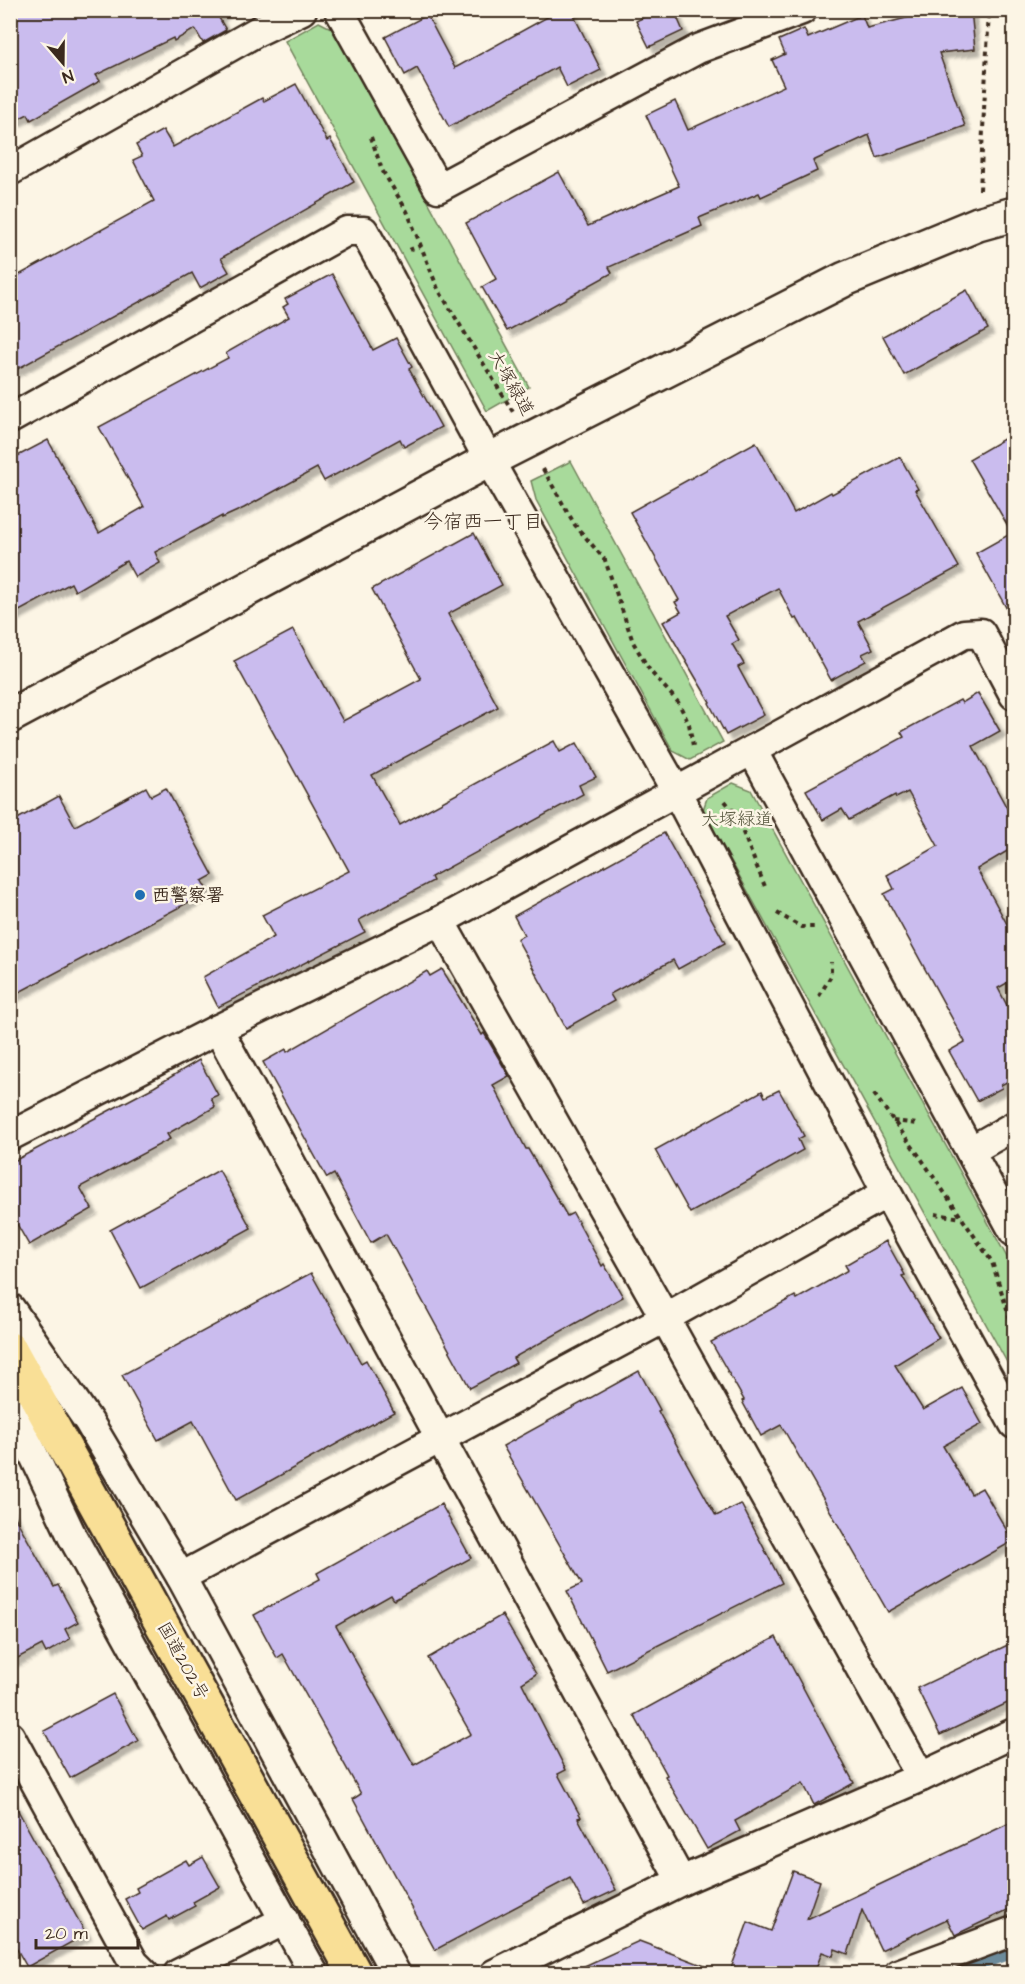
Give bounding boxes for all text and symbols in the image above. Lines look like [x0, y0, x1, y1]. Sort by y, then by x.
north arrow [33, 33, 93, 93]
text: N [59, 64, 76, 88]
street label: 大塚緑道 [482, 346, 540, 420]
district label: 今宿西一丁目 [423, 508, 543, 536]
park label: 大塚緑道 [701, 807, 773, 832]
place label: 西警察署 [152, 883, 224, 908]
marker: 西警察署 [133, 888, 147, 902]
street label: 国道202号 [151, 1617, 215, 1705]
scale bar [36, 1912, 138, 1950]
text: 20 m [45, 1921, 88, 1946]

